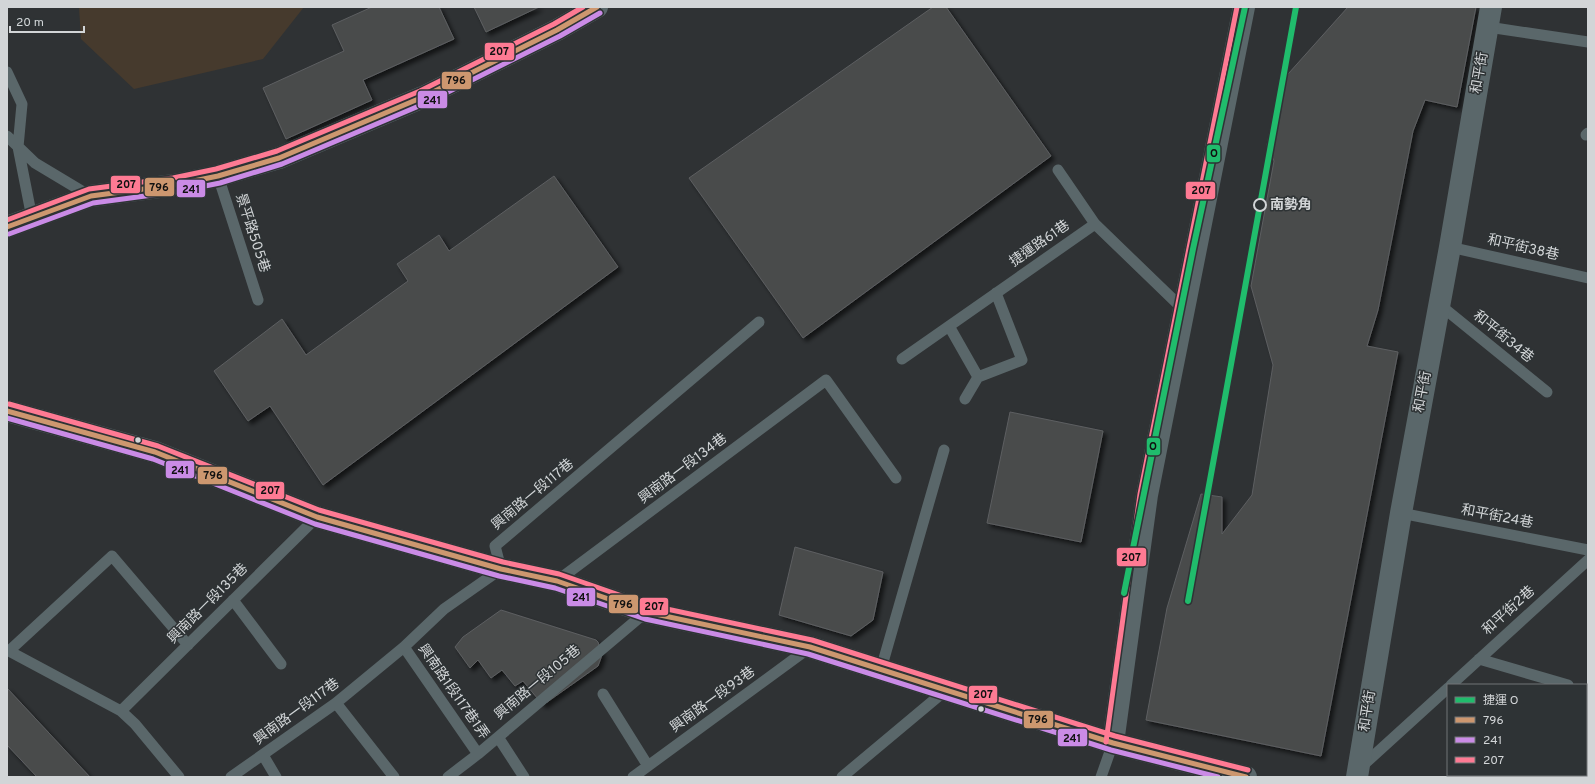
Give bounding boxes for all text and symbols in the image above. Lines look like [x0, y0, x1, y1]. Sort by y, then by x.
scale bar [10, 8, 84, 34]
text: 20 m [16, 15, 44, 31]
line badge: 207 [484, 42, 515, 61]
text: 207 [489, 45, 509, 59]
street label: 和平街 [1468, 51, 1492, 95]
line badge: 796 [441, 71, 472, 90]
text: 796 [446, 74, 466, 88]
line badge: 241 [417, 90, 448, 109]
text: 241 [423, 94, 441, 108]
line badge: O [1206, 144, 1221, 163]
text: O [1210, 147, 1218, 161]
line badge: 207 [110, 175, 141, 194]
line badge: 796 [144, 177, 175, 197]
text: 207 [116, 178, 136, 192]
line badge: 241 [176, 179, 206, 198]
text: 796 [149, 181, 169, 195]
line badge: 207 [1185, 181, 1216, 200]
text: 241 [182, 183, 200, 197]
text: 207 [1191, 184, 1211, 198]
street label: 景平路505巷 [231, 191, 273, 275]
place label: 南勢角 [1270, 197, 1312, 214]
marker: 南勢角 [1253, 198, 1267, 212]
street label: 捷運路61巷 [1007, 217, 1073, 271]
street label: 和平街38巷 [1486, 232, 1560, 264]
street label: 和平街34巷 [1469, 307, 1537, 367]
street label: 和平街 [1411, 370, 1435, 414]
street label: 興南路一段134巷 [635, 430, 731, 508]
unlabelled marker [133, 435, 143, 445]
line badge: O [1146, 437, 1161, 456]
text: O [1149, 440, 1157, 454]
street label: 興南路一段117巷 [489, 456, 577, 534]
line badge: 241 [165, 460, 195, 479]
text: 241 [171, 464, 189, 478]
line badge: 796 [197, 466, 228, 485]
text: 796 [203, 469, 223, 483]
line badge: 207 [255, 481, 285, 500]
text: 207 [260, 484, 280, 498]
street label: 和平街24巷 [1459, 502, 1535, 532]
line badge: 207 [1116, 547, 1147, 567]
text: 207 [1121, 551, 1141, 565]
street label: 興南路一段135巷 [164, 560, 252, 648]
street label: 和平街2巷 [1479, 583, 1539, 639]
line badge: 241 [566, 587, 596, 607]
text: 241 [572, 591, 590, 605]
line badge: 796 [608, 594, 639, 614]
line badge: 207 [639, 597, 669, 616]
text: 796 [613, 598, 633, 612]
text: 207 [644, 600, 664, 614]
street label: 興南路1段117巷1弄 [414, 641, 492, 743]
street label: 興南路一段105巷 [492, 642, 584, 724]
street label: 興南路一段93巷 [667, 663, 759, 737]
street label: 興南路一段117巷 [251, 675, 343, 749]
legend [1447, 684, 1587, 776]
line badge: 207 [968, 685, 998, 704]
text: 207 [973, 688, 993, 702]
street label: 和平街 [1356, 689, 1380, 733]
text: 捷運 O [1483, 693, 1519, 709]
unlabelled marker [976, 704, 986, 714]
line badge: 796 [1023, 710, 1054, 729]
text: 796 [1028, 713, 1048, 727]
text: 796 [1483, 713, 1504, 729]
line badge: 241 [1057, 728, 1088, 747]
text: 241 [1063, 732, 1081, 746]
text: 241 [1483, 733, 1502, 749]
text: 207 [1483, 753, 1504, 769]

